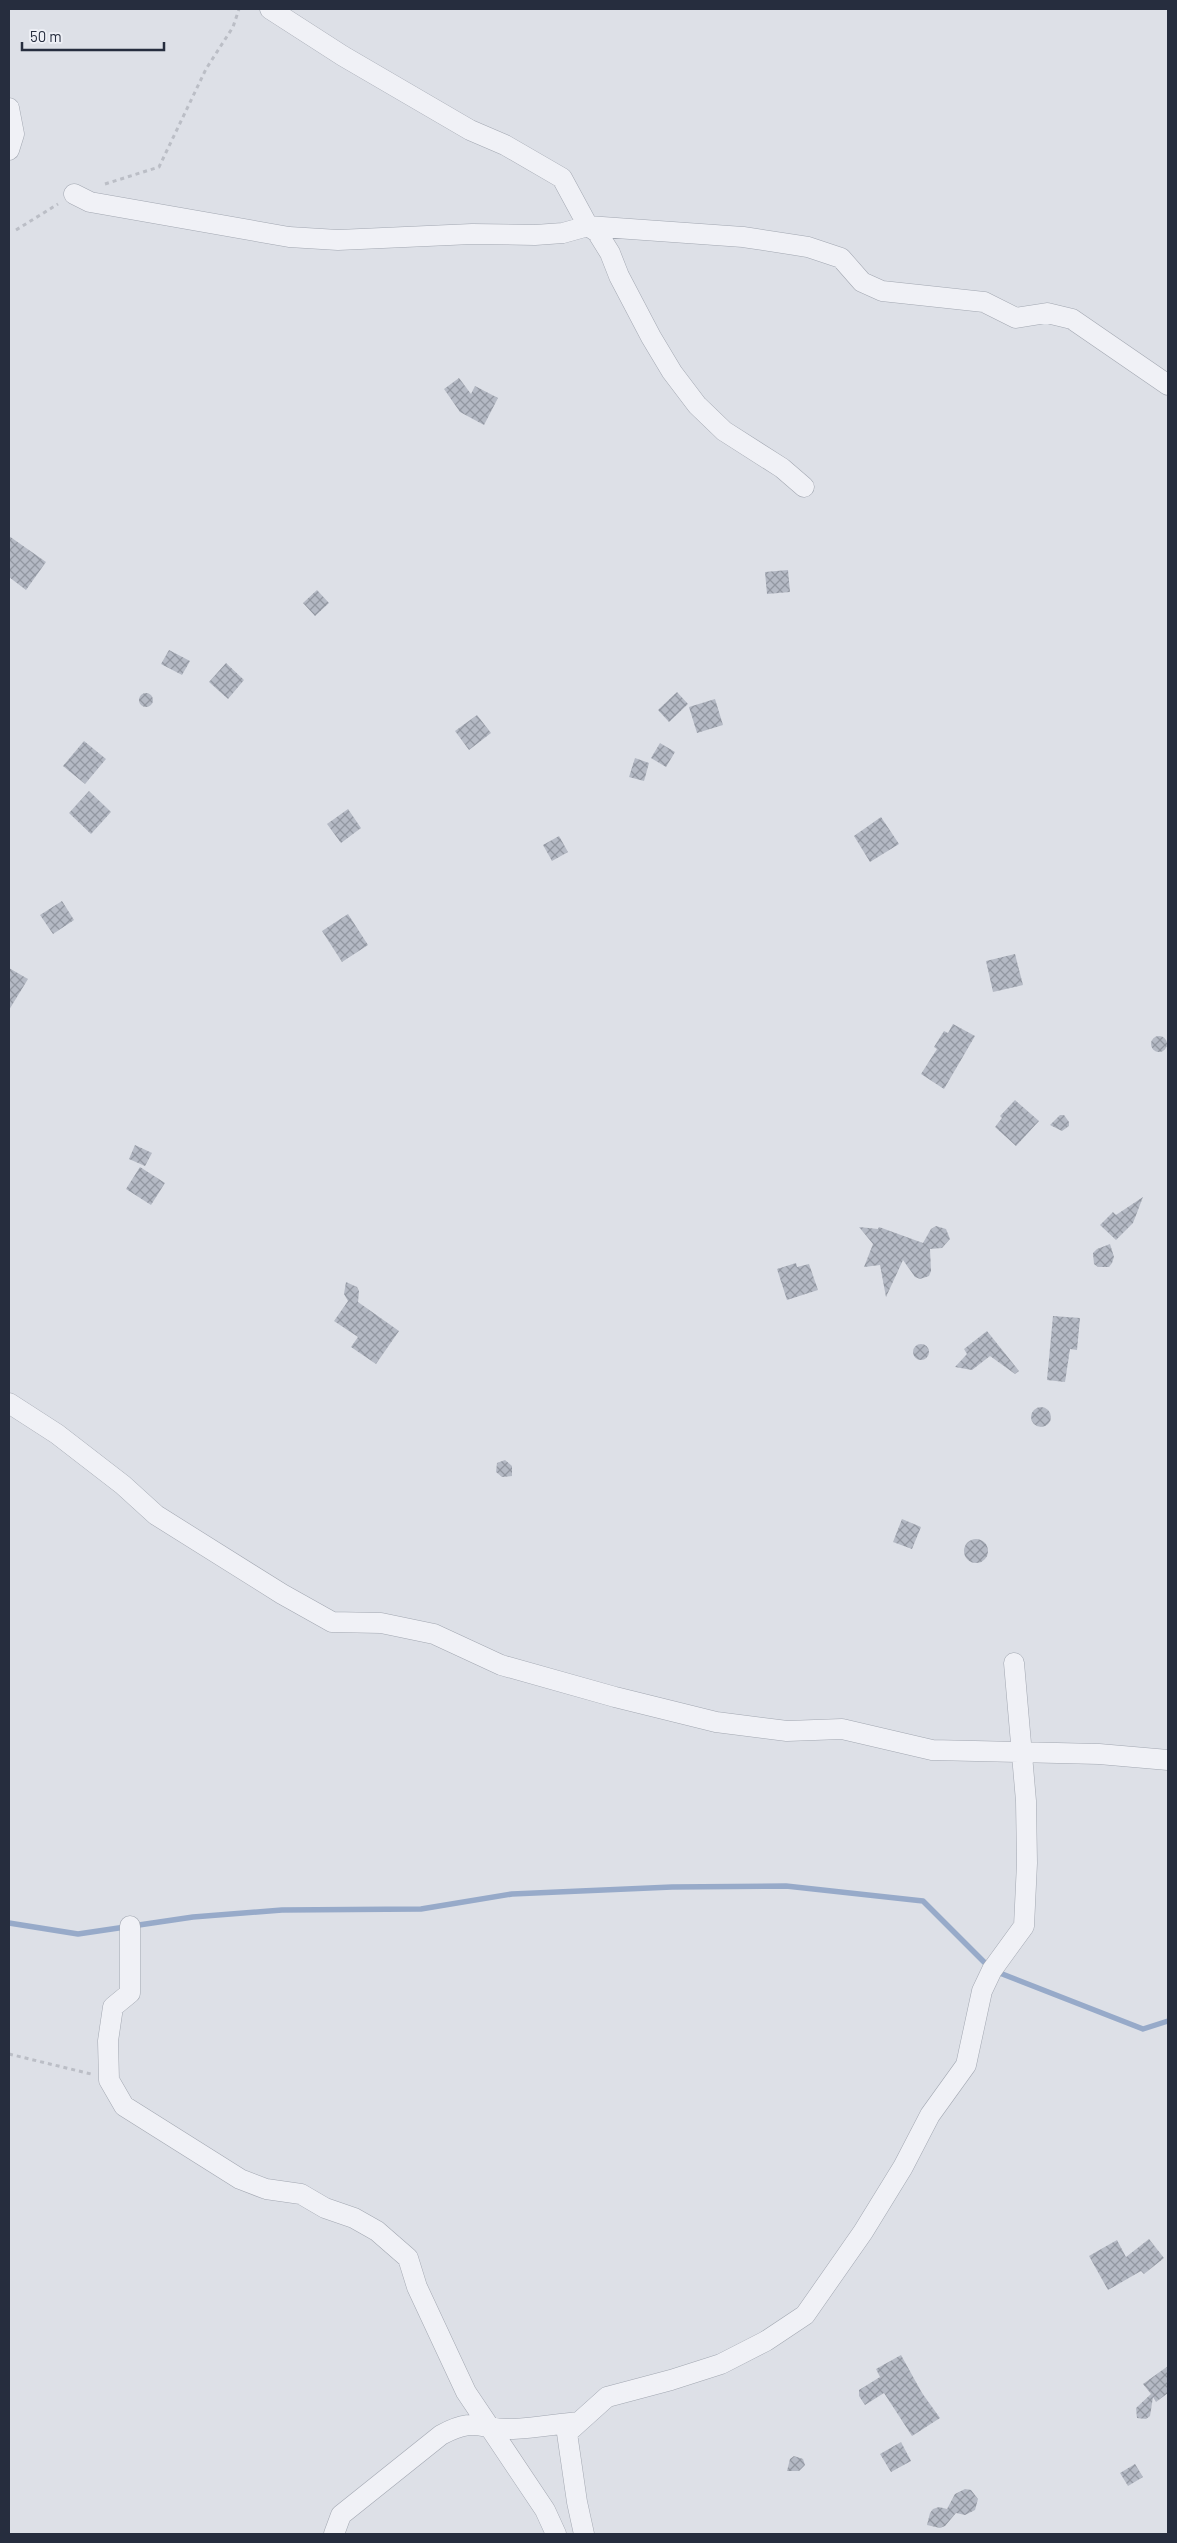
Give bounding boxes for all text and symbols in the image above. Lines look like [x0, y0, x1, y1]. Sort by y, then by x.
scale bar [22, 20, 165, 52]
text: 50 m [30, 27, 62, 45]

